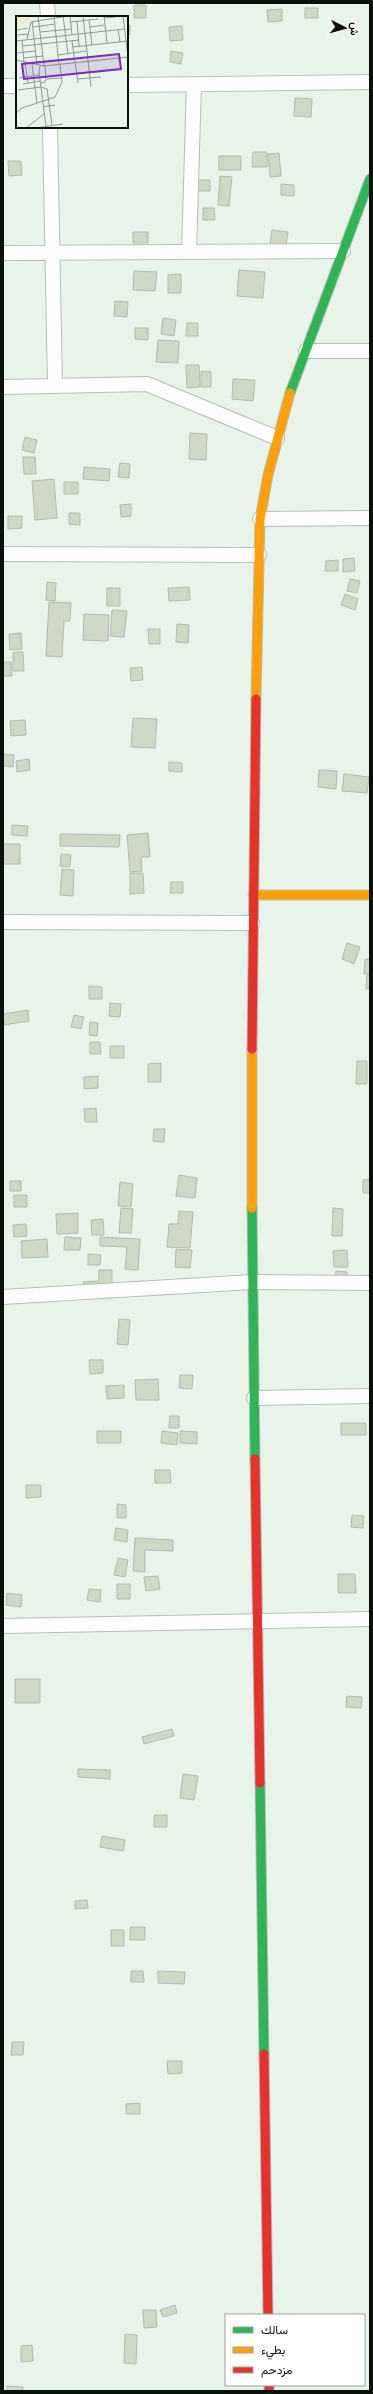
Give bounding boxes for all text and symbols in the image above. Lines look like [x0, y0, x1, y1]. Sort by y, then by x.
north arrow [325, 8, 365, 48]
inset map [16, 16, 128, 128]
text: ش [347, 22, 363, 36]
legend [225, 2314, 365, 2386]
text: سالك [261, 2322, 288, 2337]
text: بطيء [261, 2342, 285, 2360]
text: مزدحم [261, 2362, 292, 2378]

